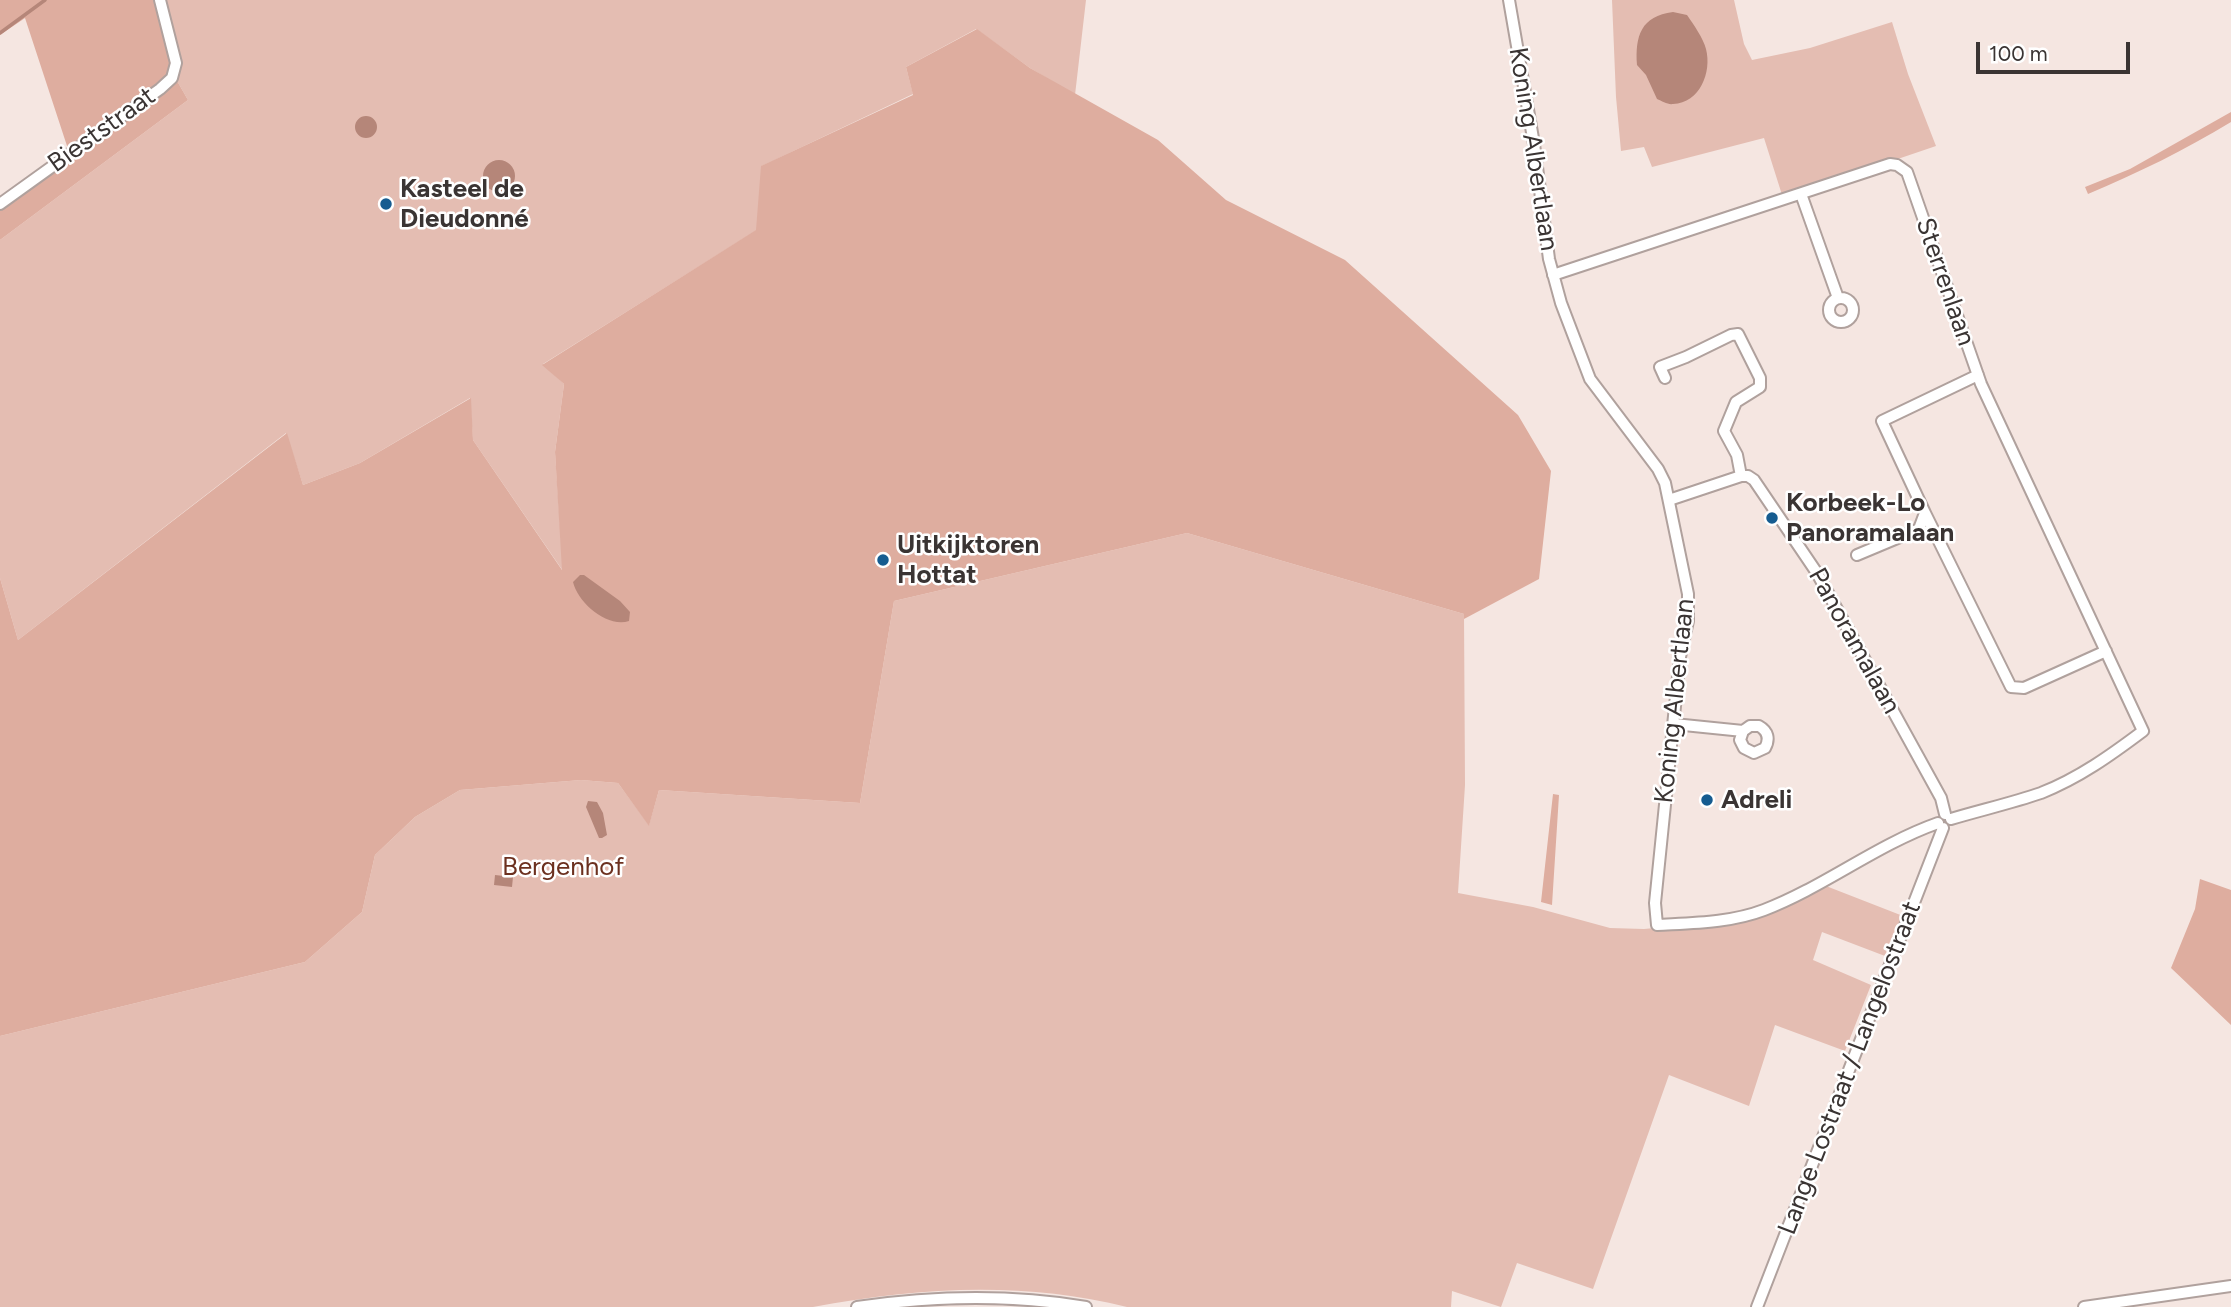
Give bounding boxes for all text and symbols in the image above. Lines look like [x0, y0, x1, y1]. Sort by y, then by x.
scale bar [1979, 28, 2133, 72]
text: 100 m [1989, 41, 2048, 66]
street label: Koning Albertlaan [1502, 45, 1564, 253]
street label: Bieststraat [42, 81, 162, 179]
place label: Kasteel de Dieudonné [400, 173, 529, 234]
marker: Kasteel de Dieudonné [378, 196, 394, 212]
street label: Sterrenlaan [1909, 214, 1981, 350]
place label: Korbeek-Lo Panoramalaan [1786, 487, 1954, 548]
marker: Korbeek-Lo Panoramalaan [1764, 510, 1780, 526]
place label: Uitkijktoren Hottat [897, 529, 1039, 590]
marker: Uitkijktoren Hottat [875, 552, 891, 568]
street label: Panoramalaan [1801, 563, 1907, 719]
street label: Koning Albertlaan [1649, 597, 1701, 805]
place label: Adreli [1721, 784, 1792, 816]
marker: Adreli [1699, 792, 1715, 808]
park label: Bergenhof [502, 851, 624, 883]
street label: Lange Lostraat / Langelostraat [1772, 897, 1928, 1239]

